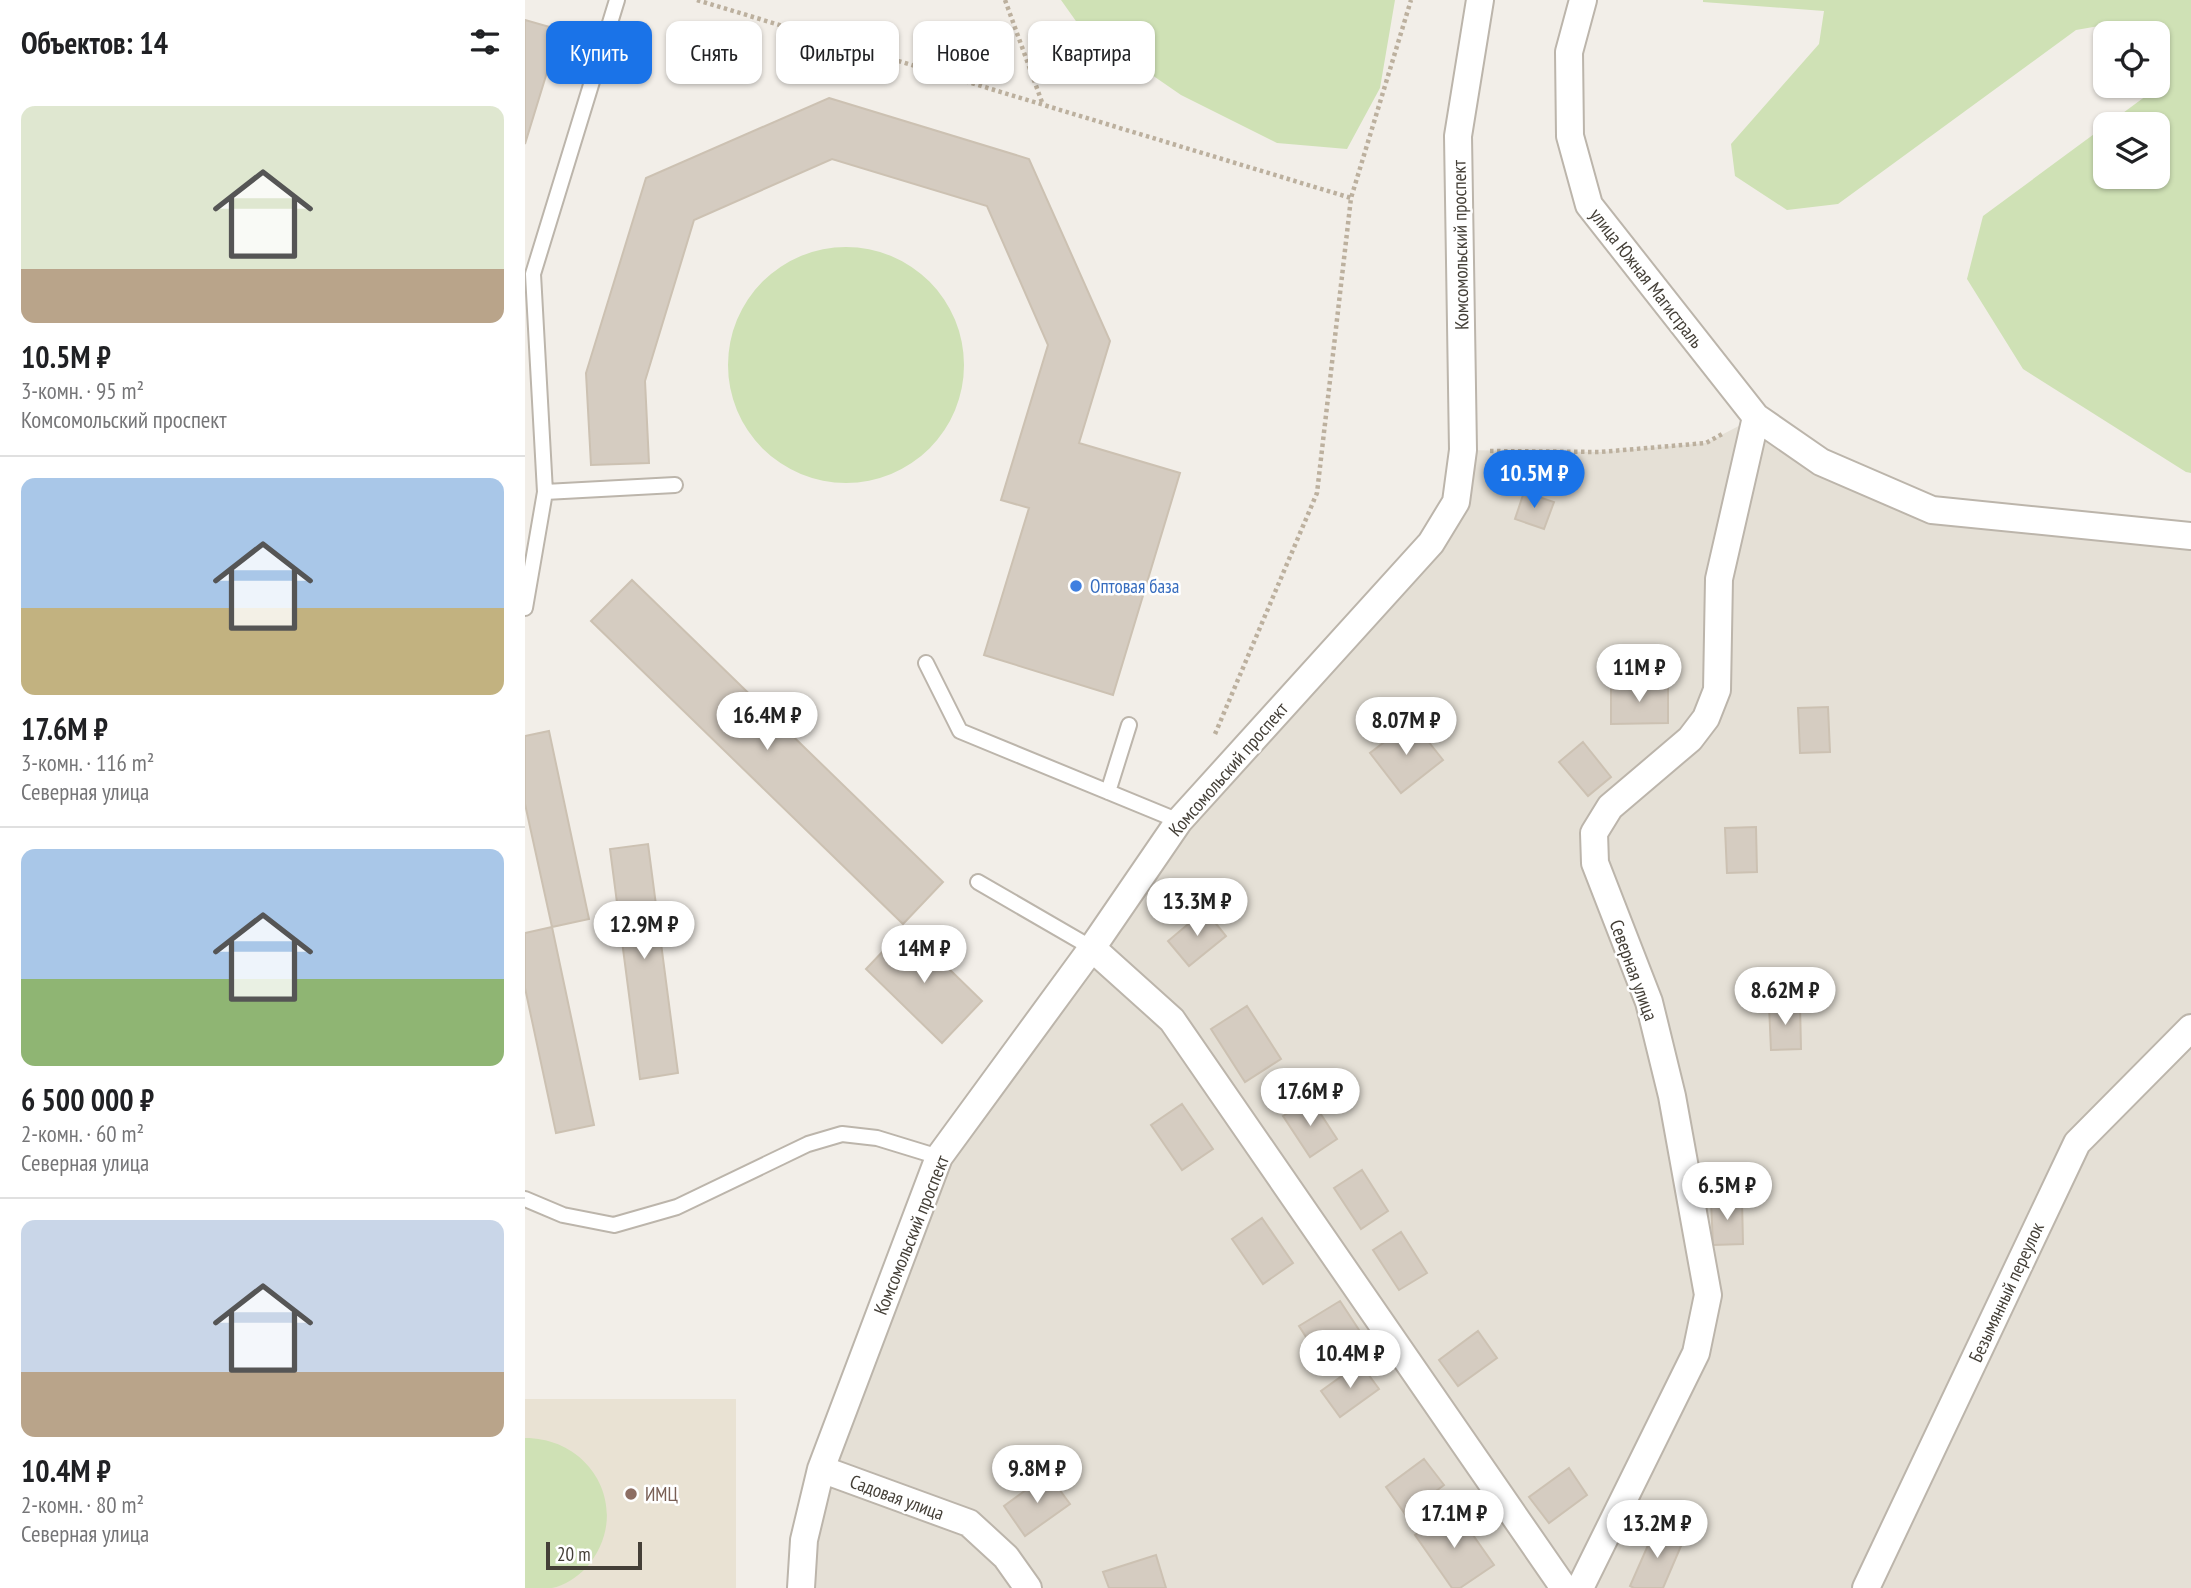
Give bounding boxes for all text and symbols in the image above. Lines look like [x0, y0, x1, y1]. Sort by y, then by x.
chip: Купить [546, 21, 652, 84]
chip: Снять [666, 21, 762, 84]
chip: Фильтры [776, 21, 899, 84]
chip: Новое [913, 21, 1014, 84]
chip: Квартира [1028, 21, 1155, 84]
map controls [2093, 21, 2170, 189]
button: locate [2093, 21, 2170, 98]
text: Объектов: 14 [21, 23, 168, 62]
icon: filters [466, 23, 504, 61]
button: layers [2093, 112, 2170, 189]
icon: home [200, 151, 326, 277]
street label: Комсомольский проспект [1447, 159, 1473, 330]
street label: улица Южная Магистраль [1585, 203, 1709, 353]
text: 10.5M ₽ [21, 337, 111, 376]
text: 3-комн. · 95 m² [21, 376, 144, 405]
text: Комсомольский проспект [21, 405, 227, 434]
pin: 10.5M ₽ [1469, 450, 1599, 510]
text: 10.5M ₽ [1500, 458, 1568, 487]
icon: home [200, 523, 326, 649]
place label: Оптовая база [1090, 574, 1179, 598]
marker: Оптовая база [1068, 578, 1084, 594]
pin: 11M ₽ [1590, 644, 1688, 704]
text: 11M ₽ [1613, 652, 1665, 681]
pin: 16.4M ₽ [702, 692, 832, 752]
street label: Комсомольский проспект [1163, 696, 1293, 841]
pin: 8.07M ₽ [1341, 698, 1471, 757]
text: 16.4M ₽ [733, 700, 801, 729]
text: 8.07M ₽ [1372, 705, 1440, 734]
text: 17.6M ₽ [21, 709, 108, 748]
text: 3-комн. · 116 m² [21, 748, 154, 777]
text: Северная улица [21, 777, 149, 806]
pin: 13.3M ₽ [1132, 878, 1262, 938]
text: 13.3M ₽ [1163, 886, 1231, 915]
icon: home [200, 894, 326, 1020]
pin: 12.9M ₽ [579, 902, 709, 961]
text: 12.9M ₽ [610, 909, 678, 938]
street label: Северная улица [1605, 916, 1663, 1024]
pin: 14M ₽ [875, 926, 973, 985]
text: 14M ₽ [898, 933, 950, 962]
pin: 8.62M ₽ [1720, 968, 1850, 1027]
text: 8.62M ₽ [1751, 975, 1819, 1004]
pin: 17.6M ₽ [1245, 1068, 1375, 1128]
text: 17.6M ₽ [1277, 1076, 1343, 1105]
text: 6 500 000 ₽ [21, 1080, 154, 1119]
text: 2-комн. · 60 m² [21, 1119, 144, 1148]
text: Северная улица [21, 1148, 149, 1177]
street label: Комсомольский проспект [868, 1151, 954, 1318]
pin: 6.5M ₽ [1670, 1162, 1784, 1222]
text: 6.5M ₽ [1698, 1170, 1756, 1199]
street label: Безымянный переулок [1963, 1218, 2049, 1366]
icon: home [200, 1265, 326, 1391]
pin: 10.4M ₽ [1285, 1330, 1415, 1390]
text: 10.4M ₽ [1316, 1338, 1384, 1367]
pin: 9.8M ₽ [980, 1446, 1094, 1505]
text: 10.4M ₽ [21, 1451, 111, 1490]
text: 9.8M ₽ [1008, 1453, 1066, 1482]
street label: Садовая улица [847, 1469, 947, 1525]
place label: ИМЦ [645, 1482, 678, 1506]
marker: ИМЦ [623, 1486, 639, 1502]
text: 2-комн. · 80 m² [21, 1490, 144, 1519]
pin: 17.1M ₽ [1389, 1490, 1519, 1550]
text: 17.1M ₽ [1421, 1498, 1487, 1527]
pin: 13.2M ₽ [1592, 1500, 1722, 1560]
text: 13.2M ₽ [1623, 1508, 1691, 1537]
text: Северная улица [21, 1519, 149, 1548]
scale bar [546, 1539, 642, 1571]
text: 20 m [557, 1542, 591, 1566]

